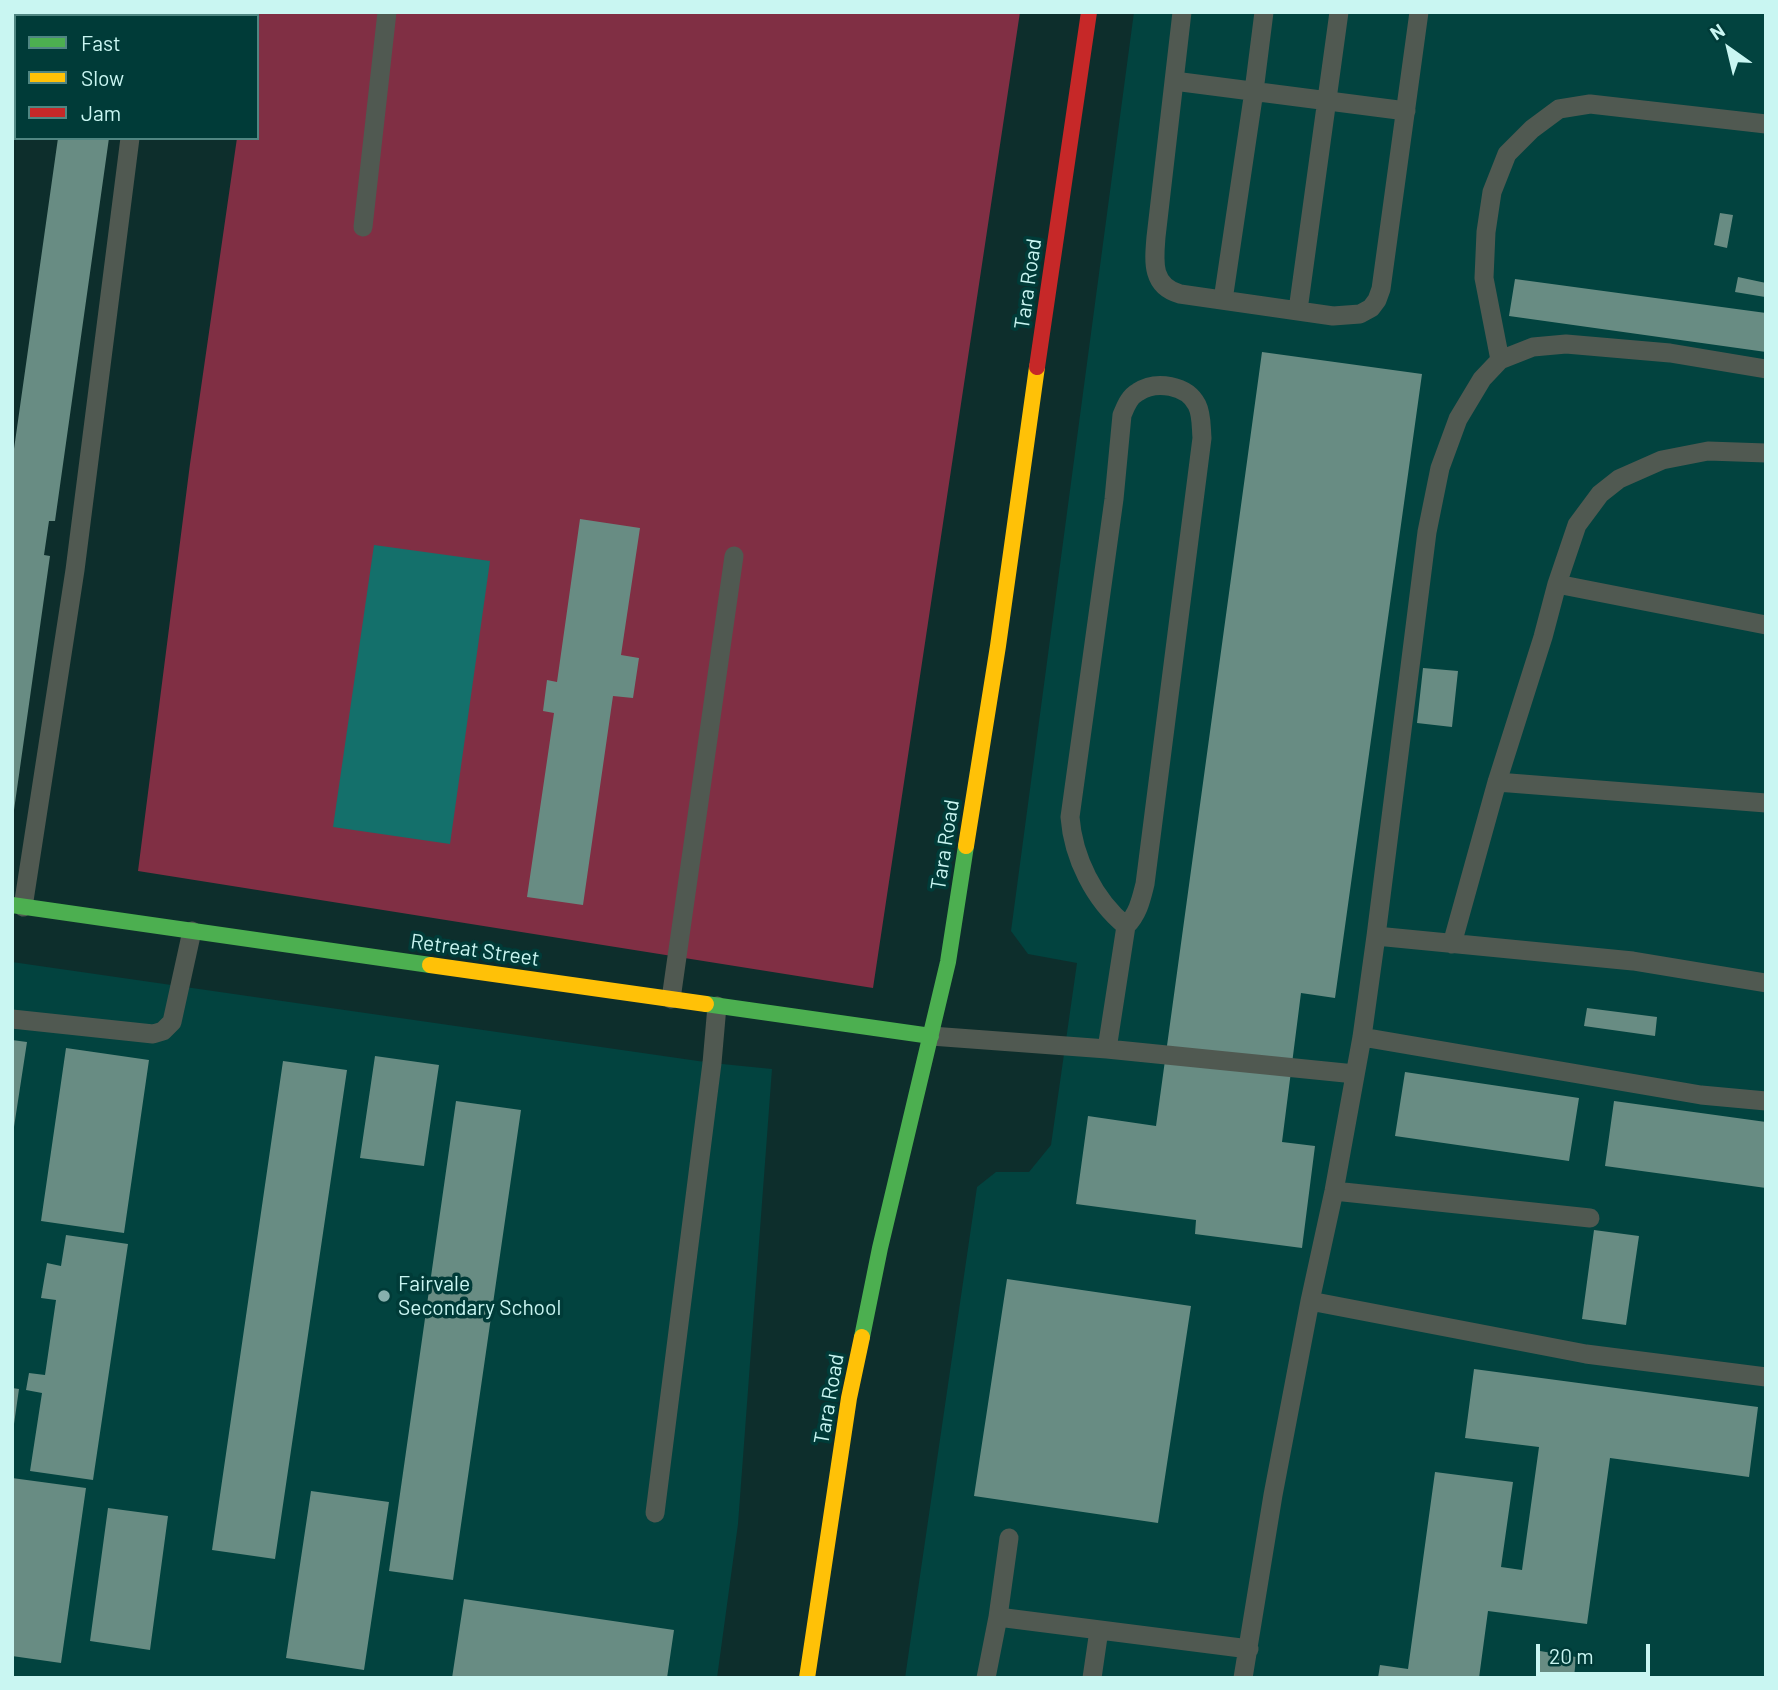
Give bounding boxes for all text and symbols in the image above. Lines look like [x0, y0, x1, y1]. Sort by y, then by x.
legend [14, 14, 259, 140]
north arrow [1694, 14, 1764, 84]
text: N [1705, 18, 1729, 44]
text: Fast [81, 30, 121, 55]
text: Slow [81, 65, 124, 90]
text: Jam [81, 100, 121, 125]
street label: Tara Road [1009, 237, 1047, 331]
street label: Tara Road [925, 798, 965, 892]
street label: Retreat Street [409, 928, 541, 972]
place label: Fairvale Secondary School [398, 1271, 561, 1321]
marker: Fairvale Secondary School [376, 1288, 392, 1304]
street label: Tara Road [809, 1352, 849, 1446]
scale bar [1540, 1630, 1654, 1674]
text: 20 m [1549, 1643, 1594, 1668]

